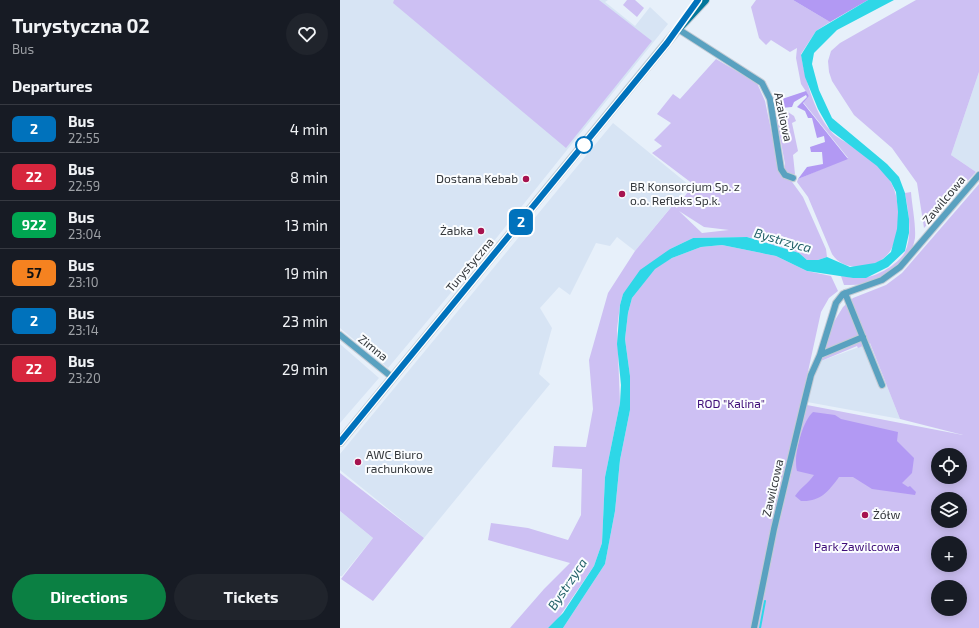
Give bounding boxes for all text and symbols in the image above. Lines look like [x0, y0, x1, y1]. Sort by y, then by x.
button: heart [286, 13, 328, 55]
text: Turystyczna 02 [12, 14, 150, 37]
text: Bus [12, 41, 34, 57]
text: Departures [12, 77, 92, 95]
street label: Azaliowa [772, 91, 796, 143]
text: Bus [68, 112, 94, 130]
text: 2 [30, 120, 38, 137]
text: 4 min [290, 120, 328, 138]
text: 22:55 [68, 130, 100, 146]
unlabelled marker [575, 136, 593, 154]
text: Bus [68, 160, 94, 178]
text: 22 [26, 168, 42, 185]
text: 8 min [290, 168, 328, 186]
place label: Dostana Kebab [436, 171, 518, 185]
street label: Zawilcowa [919, 172, 967, 226]
marker: Dostana Kebab [521, 174, 531, 184]
text: 22:59 [68, 178, 100, 194]
place label: BR Konsorcjum Sp. z o.o. Refleks Sp.k. [630, 179, 740, 207]
marker: BR Konsorcjum Sp. z o.o. Refleks Sp.k. [617, 189, 627, 199]
text: Bus [68, 208, 94, 226]
line badge: 2 [508, 209, 534, 235]
text: 2 [517, 213, 525, 230]
text: 922 [22, 216, 46, 233]
text: 13 min [285, 216, 328, 234]
place label: Żabka [440, 223, 473, 237]
water label: Bystrzyca [752, 224, 814, 256]
text: 23:04 [68, 226, 101, 242]
marker: Żabka [476, 226, 486, 236]
street label: Turystyczna [443, 234, 496, 294]
text: Bus [68, 256, 94, 274]
text: 57 [26, 264, 42, 281]
text: 19 min [285, 264, 328, 282]
text: 23:10 [68, 274, 99, 290]
text: Bus [68, 304, 94, 322]
text: 2 [30, 312, 38, 329]
text: 23 min [282, 312, 328, 330]
text: 23:14 [68, 322, 99, 338]
street label: Zimna [356, 331, 391, 363]
text: Bus [68, 352, 94, 370]
text: 22 [26, 360, 42, 377]
text: 29 min [282, 360, 328, 378]
text: 23:20 [68, 370, 101, 386]
park label: ROD "Kalina" [697, 396, 765, 410]
place label: AWC Biuro rachunkowe [366, 447, 433, 475]
map controls [931, 448, 967, 616]
button: locate [931, 448, 967, 484]
marker: AWC Biuro rachunkowe [353, 457, 363, 467]
street label: Zawilcowa [759, 458, 785, 518]
button: layers [931, 492, 967, 528]
place label: Żółw [873, 507, 900, 521]
marker: Żółw [860, 510, 870, 520]
button: + [931, 536, 967, 572]
park label: Park Zawilcowa [814, 539, 900, 553]
water label: Bystrzyca [544, 555, 590, 613]
button: Directions [12, 574, 166, 620]
button: Tickets [174, 574, 328, 620]
button: − [931, 580, 967, 616]

